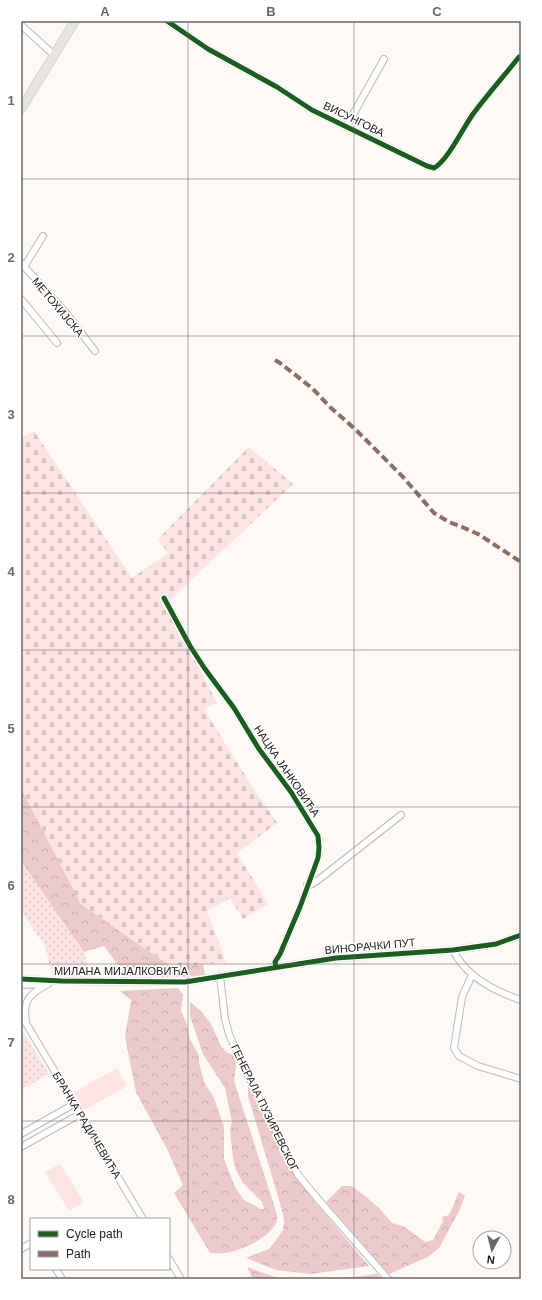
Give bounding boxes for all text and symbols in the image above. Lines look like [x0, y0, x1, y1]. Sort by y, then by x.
text: A [100, 4, 110, 19]
text: B [266, 4, 276, 19]
text: C [432, 4, 442, 19]
text: 1 [7, 93, 15, 108]
street label: ВИСУНГОВА [322, 99, 387, 139]
text: 2 [7, 250, 15, 265]
street label: МЕТОХИЈСКА [30, 275, 87, 339]
text: 3 [7, 407, 15, 422]
text: 4 [7, 564, 15, 579]
text: 5 [7, 721, 15, 736]
street label: НАЦКА ЈАНКОВИЋА [252, 723, 322, 820]
text: 6 [7, 878, 15, 893]
street label: ВИНОРАЧКИ ПУТ [324, 936, 416, 956]
street label: МИЛАНА МИЈАЛКОВИЋА [54, 965, 189, 977]
text: 7 [7, 1035, 15, 1050]
street label: ГЕНЕРАЛА ПУЗИРЕВСКОГ [229, 1042, 301, 1174]
street label: БРАНКА РАДИЧЕВИЋА [50, 1070, 124, 1181]
text: 8 [7, 1192, 15, 1207]
legend [30, 1218, 170, 1270]
text: Cycle path [66, 1227, 123, 1241]
north arrow [472, 1230, 512, 1270]
text: Path [66, 1247, 91, 1261]
text: N [486, 1253, 495, 1266]

